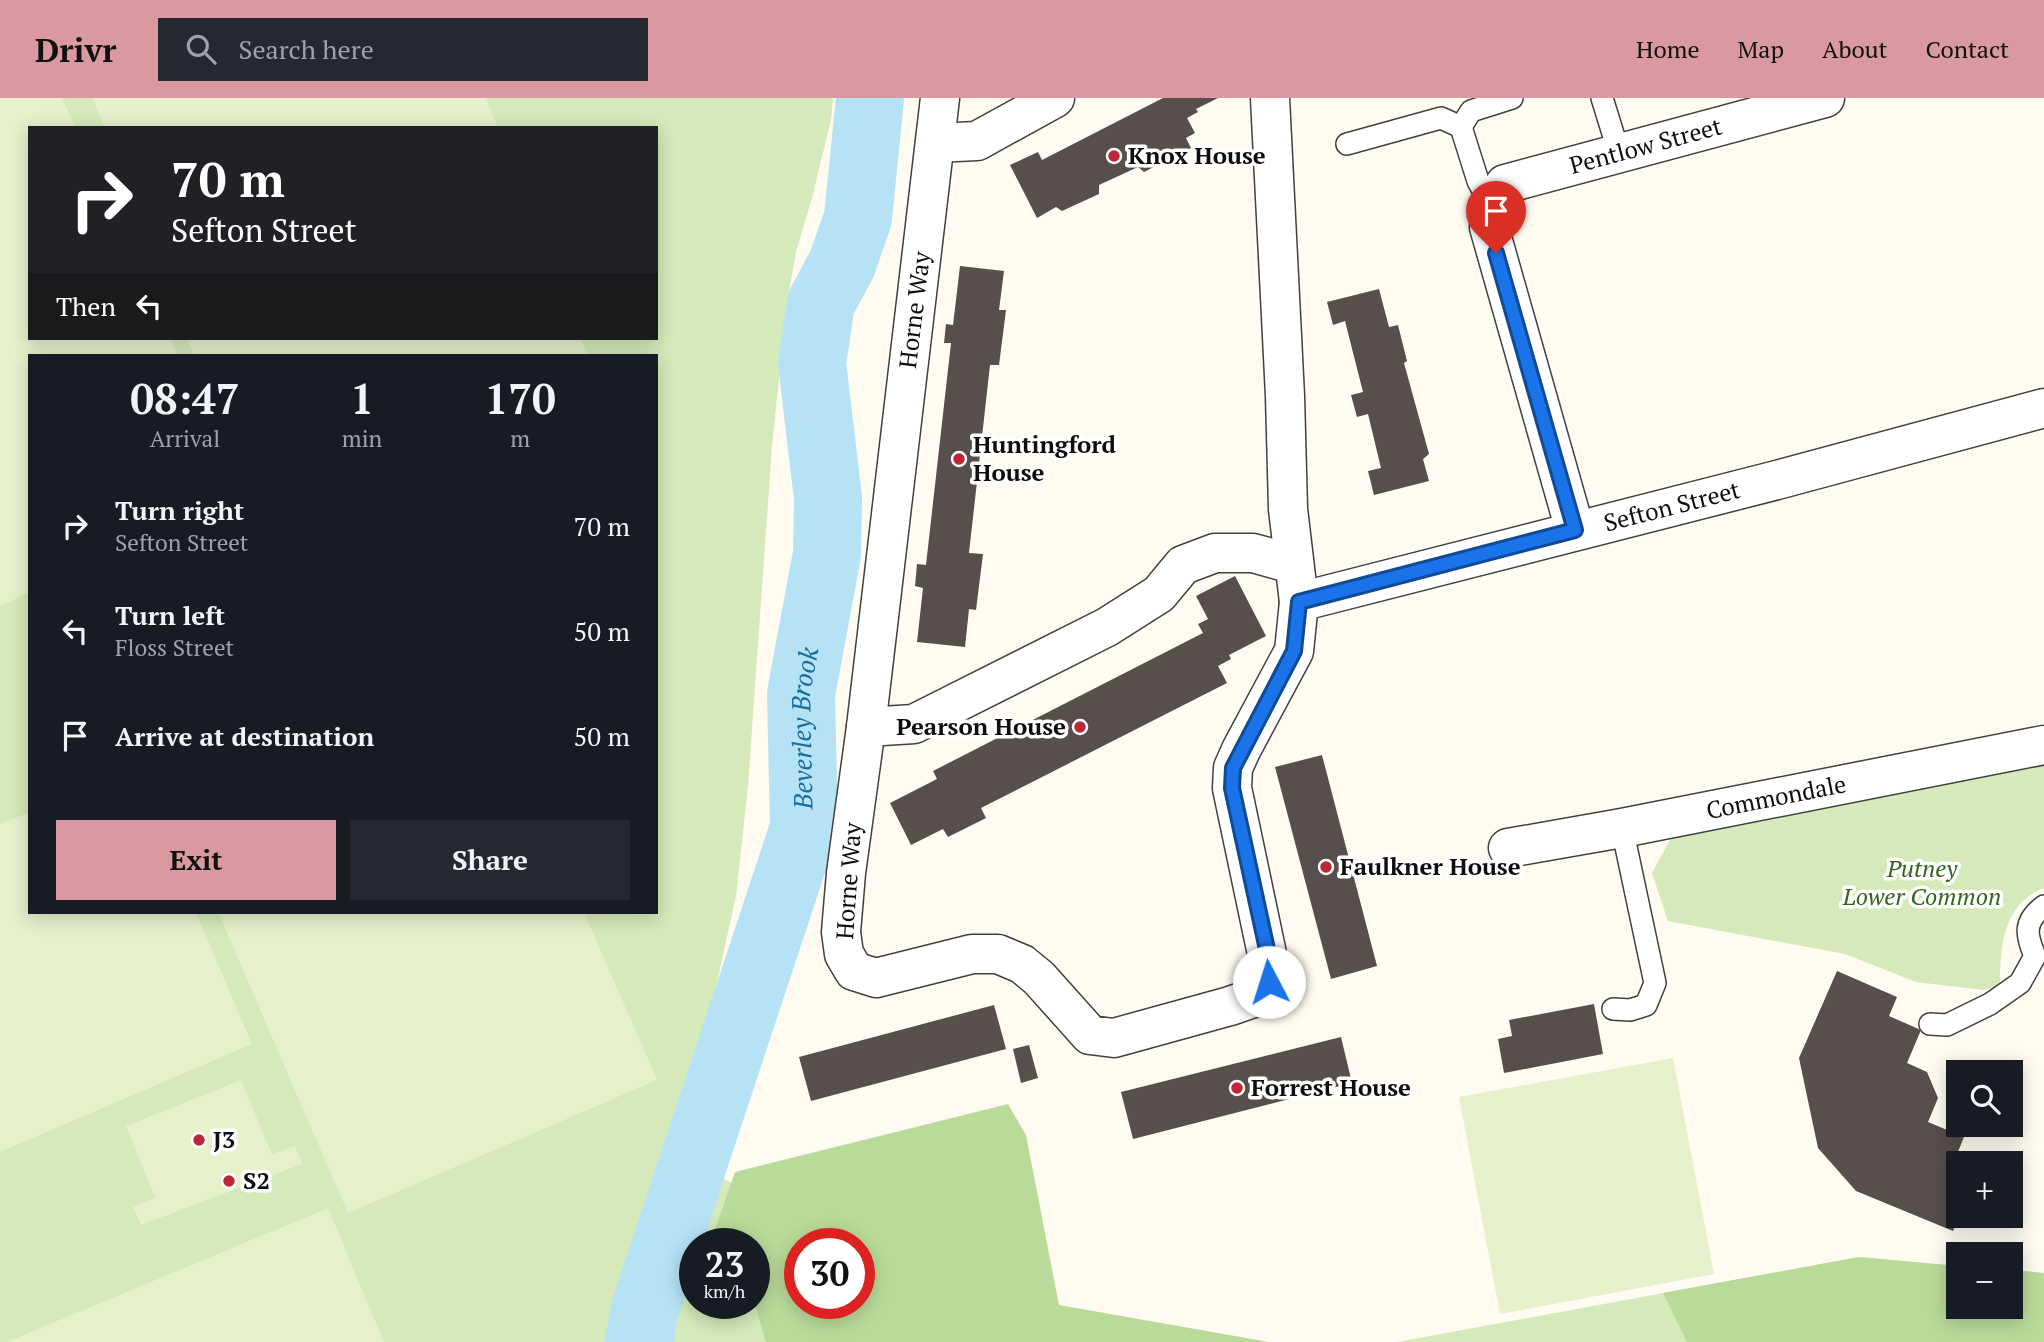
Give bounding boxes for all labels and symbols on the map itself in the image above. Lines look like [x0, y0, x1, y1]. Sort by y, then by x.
street label: Pentlow Street [1566, 109, 1725, 181]
place label: Knox House [1128, 139, 1266, 171]
marker: Knox House [1106, 148, 1122, 164]
pin [1466, 181, 1526, 253]
street label: Horne Way [891, 249, 937, 370]
place label: Huntingford House [973, 428, 1117, 488]
marker: Huntingford House [951, 451, 967, 467]
street label: Sefton Street [1600, 473, 1743, 539]
water label: Beverley Brook [783, 644, 825, 811]
place label: Pearson House [896, 710, 1066, 742]
marker: Pearson House [1072, 719, 1088, 735]
street label: Commondale [1703, 767, 1849, 826]
street label: Horne Way [828, 820, 868, 941]
place label: Faulkner House [1340, 850, 1521, 882]
park label: Putney Lower Common [1842, 852, 2001, 912]
marker: Faulkner House [1318, 859, 1334, 875]
position arrow [1232, 945, 1306, 1019]
place label: Forrest House [1251, 1071, 1411, 1103]
marker: Forrest House [1229, 1080, 1245, 1096]
place label: J3 [213, 1123, 235, 1155]
marker: J3 [191, 1132, 207, 1148]
place label: S2 [243, 1164, 270, 1196]
marker: S2 [221, 1173, 237, 1189]
speed limit sign: 30 [784, 1228, 875, 1319]

